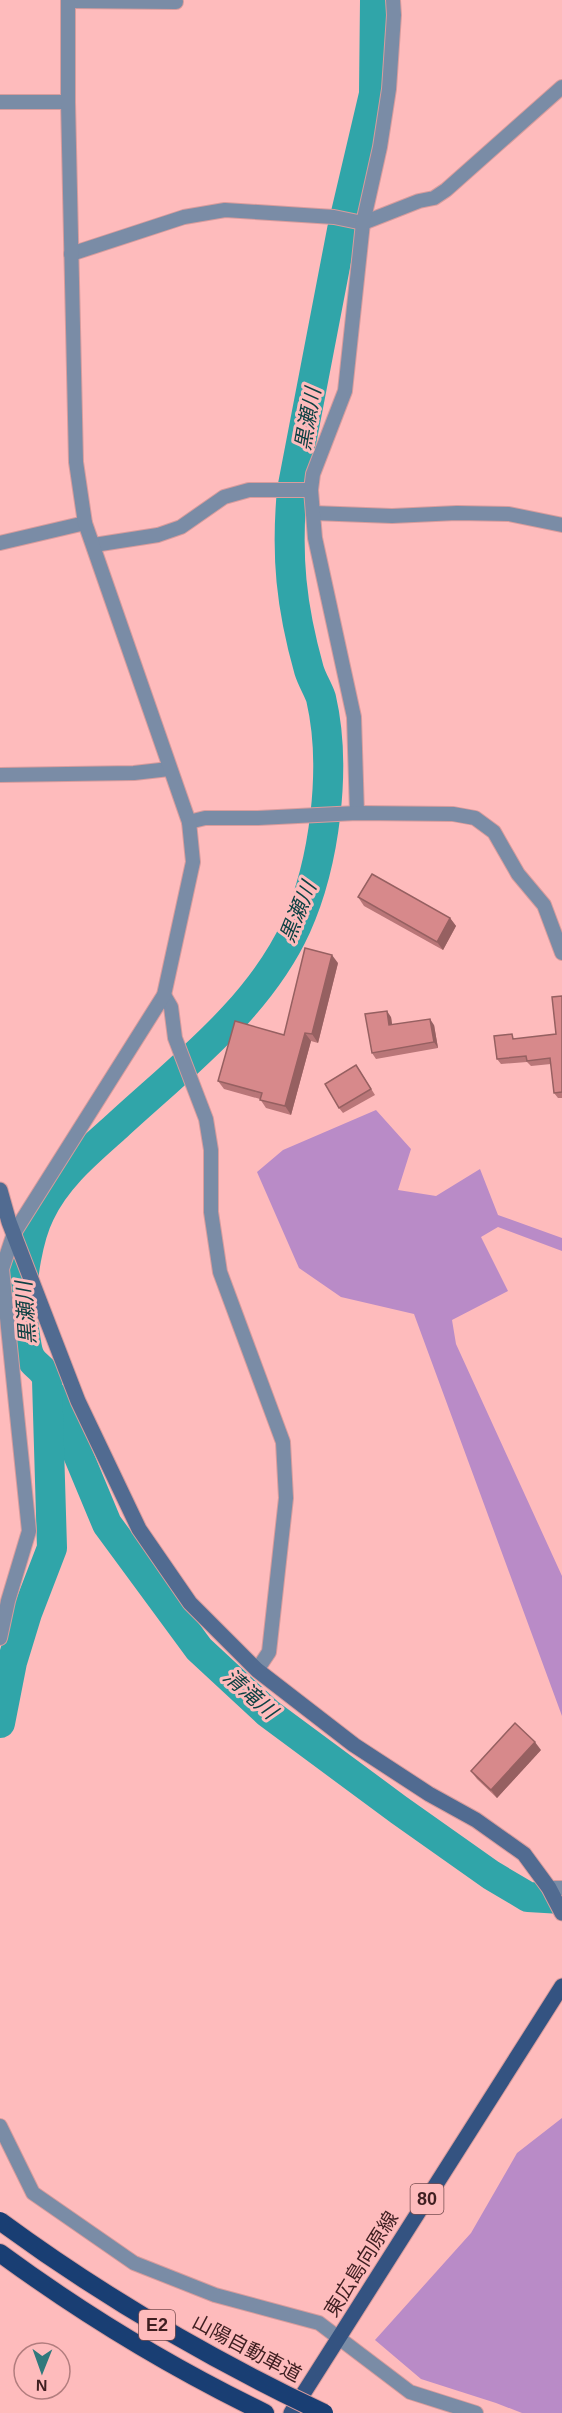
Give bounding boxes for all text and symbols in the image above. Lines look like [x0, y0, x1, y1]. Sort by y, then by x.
water label: 黒瀬川 [291, 384, 325, 452]
water label: 黒瀬川 [275, 876, 321, 945]
water label: 黒瀬川 [12, 1279, 39, 1345]
water label: 清滝川 [219, 1664, 283, 1724]
road number: 80 [410, 2184, 444, 2214]
street label: 東広島向原線 [320, 2207, 402, 2321]
road number: E2 [139, 2310, 175, 2340]
street label: 山陽自動車道 [189, 2310, 305, 2386]
north arrow [12, 2341, 72, 2401]
text: N [36, 2377, 48, 2394]

